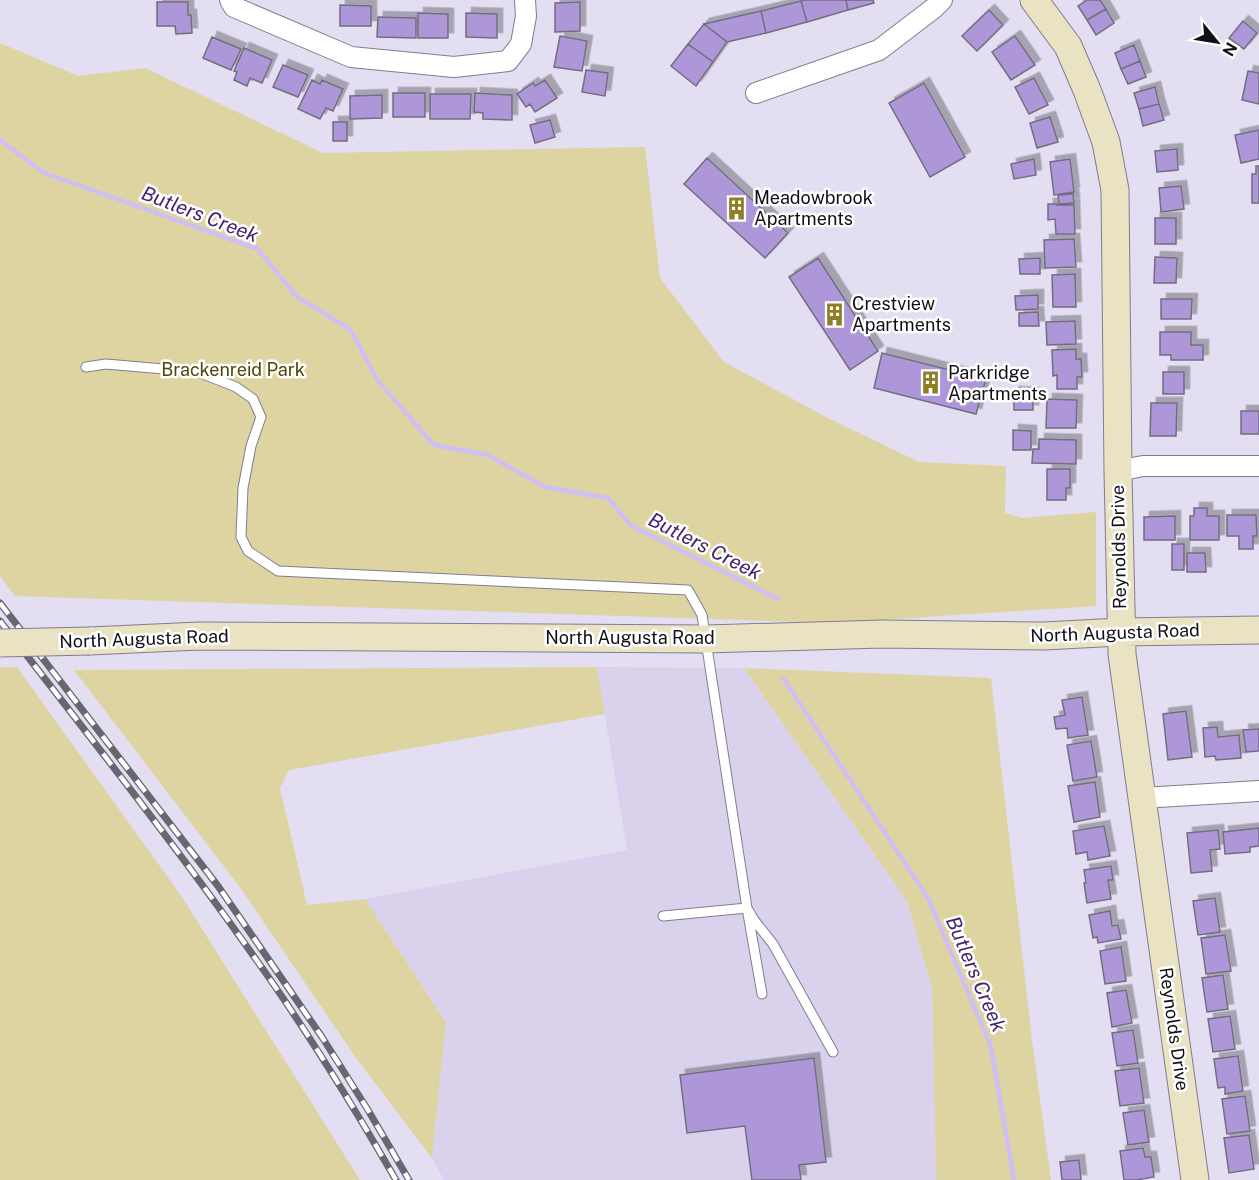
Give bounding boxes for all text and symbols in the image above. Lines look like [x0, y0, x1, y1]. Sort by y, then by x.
north arrow [1187, 12, 1247, 72]
text: N [1218, 39, 1241, 59]
water label: Butlers Creek [138, 181, 262, 247]
place label: Meadowbrook Apartments [754, 187, 873, 229]
building icon: Meadowbrook Apartments [723, 195, 749, 221]
place label: Crestview Apartments [852, 293, 951, 335]
building icon: Crestview Apartments [821, 301, 847, 327]
park label: Brackenreid Park [161, 359, 305, 380]
place label: Parkridge Apartments [948, 362, 1047, 404]
building icon: Parkridge Apartments [917, 370, 943, 396]
street label: Reynolds Drive [1107, 485, 1130, 609]
water label: Butlers Creek [645, 507, 766, 585]
street label: North Augusta Road [1030, 619, 1200, 646]
street label: North Augusta Road [59, 625, 229, 652]
street label: North Augusta Road [545, 627, 715, 648]
water label: Butlers Creek [941, 913, 1011, 1036]
street label: Reynolds Drive [1155, 966, 1194, 1092]

